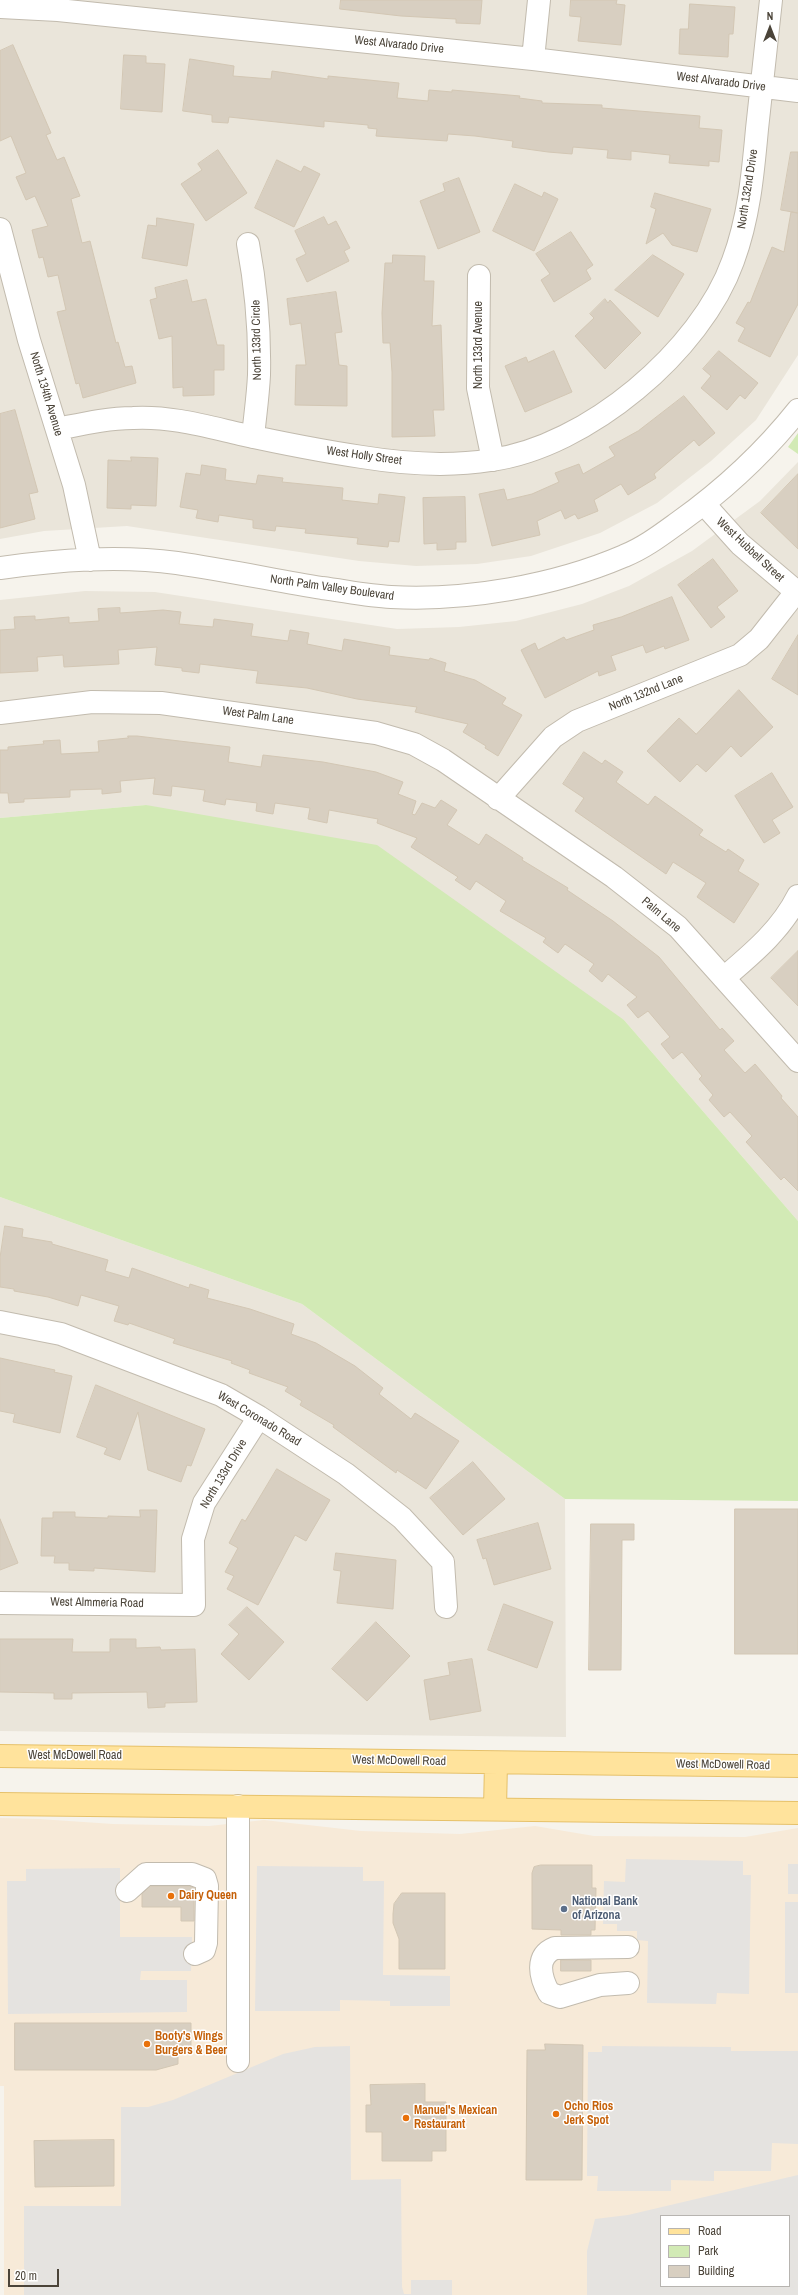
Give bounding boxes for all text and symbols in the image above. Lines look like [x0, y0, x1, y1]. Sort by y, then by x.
north arrow [750, 8, 790, 48]
text: N [767, 9, 773, 23]
street label: West Alvarado Drive [353, 33, 445, 57]
street label: West Alvarado Drive [675, 69, 767, 95]
street label: North 132nd Drive [735, 148, 761, 230]
street label: North 133rd Circle [249, 300, 265, 380]
street label: North 133rd Avenue [472, 301, 486, 389]
street label: North 134th Avenue [26, 350, 66, 438]
street label: West Holly Street [325, 444, 403, 468]
street label: West Hubbell Street [713, 515, 787, 585]
street label: North Palm Valley Boulevard [269, 572, 395, 604]
street label: North 132nd Lane [607, 672, 685, 714]
street label: West Palm Lane [221, 704, 295, 728]
street label: Palm Lane [638, 894, 684, 936]
street label: West Coronado Road [215, 1389, 303, 1449]
street label: North 133rd Drive [198, 1437, 250, 1511]
street label: West Almmeria Road [50, 1595, 144, 1611]
street label: West McDowell Road [28, 1749, 122, 1763]
street label: West McDowell Road [352, 1753, 446, 1769]
street label: West McDowell Road [676, 1757, 770, 1773]
place label: Dairy Queen [179, 1889, 237, 1903]
marker: Dairy Queen [166, 1891, 176, 1901]
place label: National Bank of Arizona [572, 1895, 638, 1923]
marker: National Bank of Arizona [559, 1904, 569, 1914]
place label: Booty's Wings Burgers & Beer [155, 2030, 227, 2058]
marker: Booty's Wings Burgers & Beer [142, 2039, 152, 2049]
place label: Ocho Rios Jerk Spot [564, 2100, 613, 2128]
place label: Manuel's Mexican Restaurant [414, 2104, 497, 2132]
marker: Ocho Rios Jerk Spot [551, 2109, 561, 2119]
marker: Manuel's Mexican Restaurant [401, 2113, 411, 2123]
legend [660, 2215, 790, 2287]
text: Road [698, 2223, 722, 2239]
text: Park [698, 2243, 718, 2259]
scale bar [10, 2261, 61, 2287]
text: Building [698, 2263, 734, 2279]
text: 20 m [15, 2268, 37, 2284]

